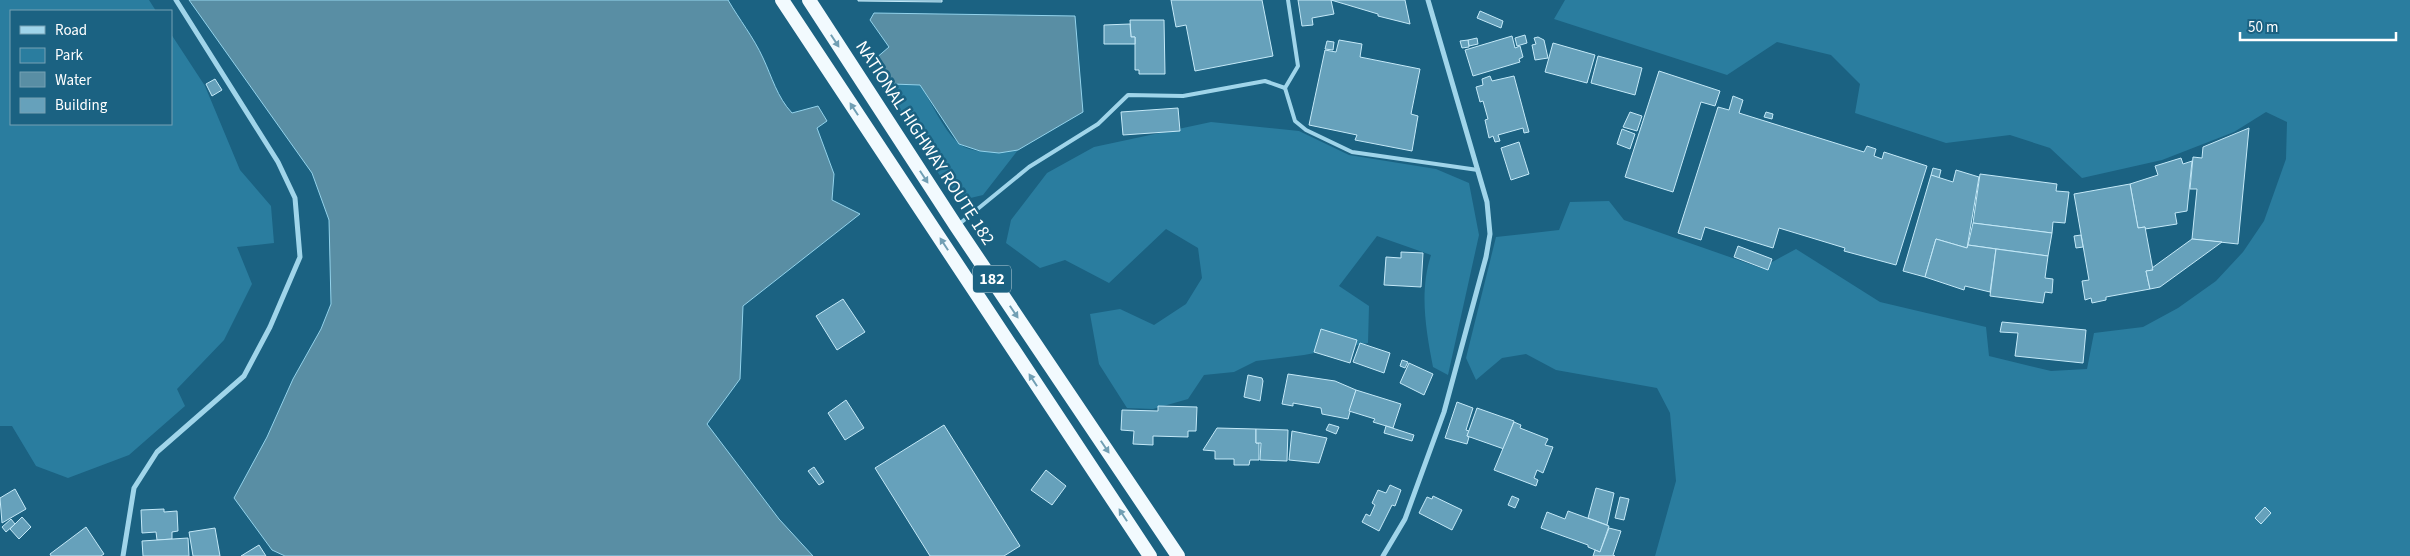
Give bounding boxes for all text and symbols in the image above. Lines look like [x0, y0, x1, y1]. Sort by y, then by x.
legend [10, 10, 172, 125]
scale bar [2240, 10, 2396, 42]
text: 50 m [2248, 17, 2278, 38]
text: Road [55, 20, 87, 41]
one-way arrow [831, 34, 840, 48]
street label: NATIONAL HIGHWAY ROUTE 182 [849, 36, 1001, 250]
text: Park [55, 45, 84, 66]
text: Water [55, 70, 92, 91]
text: Building [55, 95, 108, 116]
one-way arrow [849, 102, 859, 115]
one-way arrow [919, 170, 929, 184]
one-way arrow [939, 238, 949, 251]
road number: 182 [973, 266, 1011, 292]
one-way arrow [1009, 306, 1019, 319]
one-way arrow [1029, 373, 1038, 387]
one-way arrow [1100, 441, 1110, 454]
one-way arrow [1118, 509, 1128, 522]

